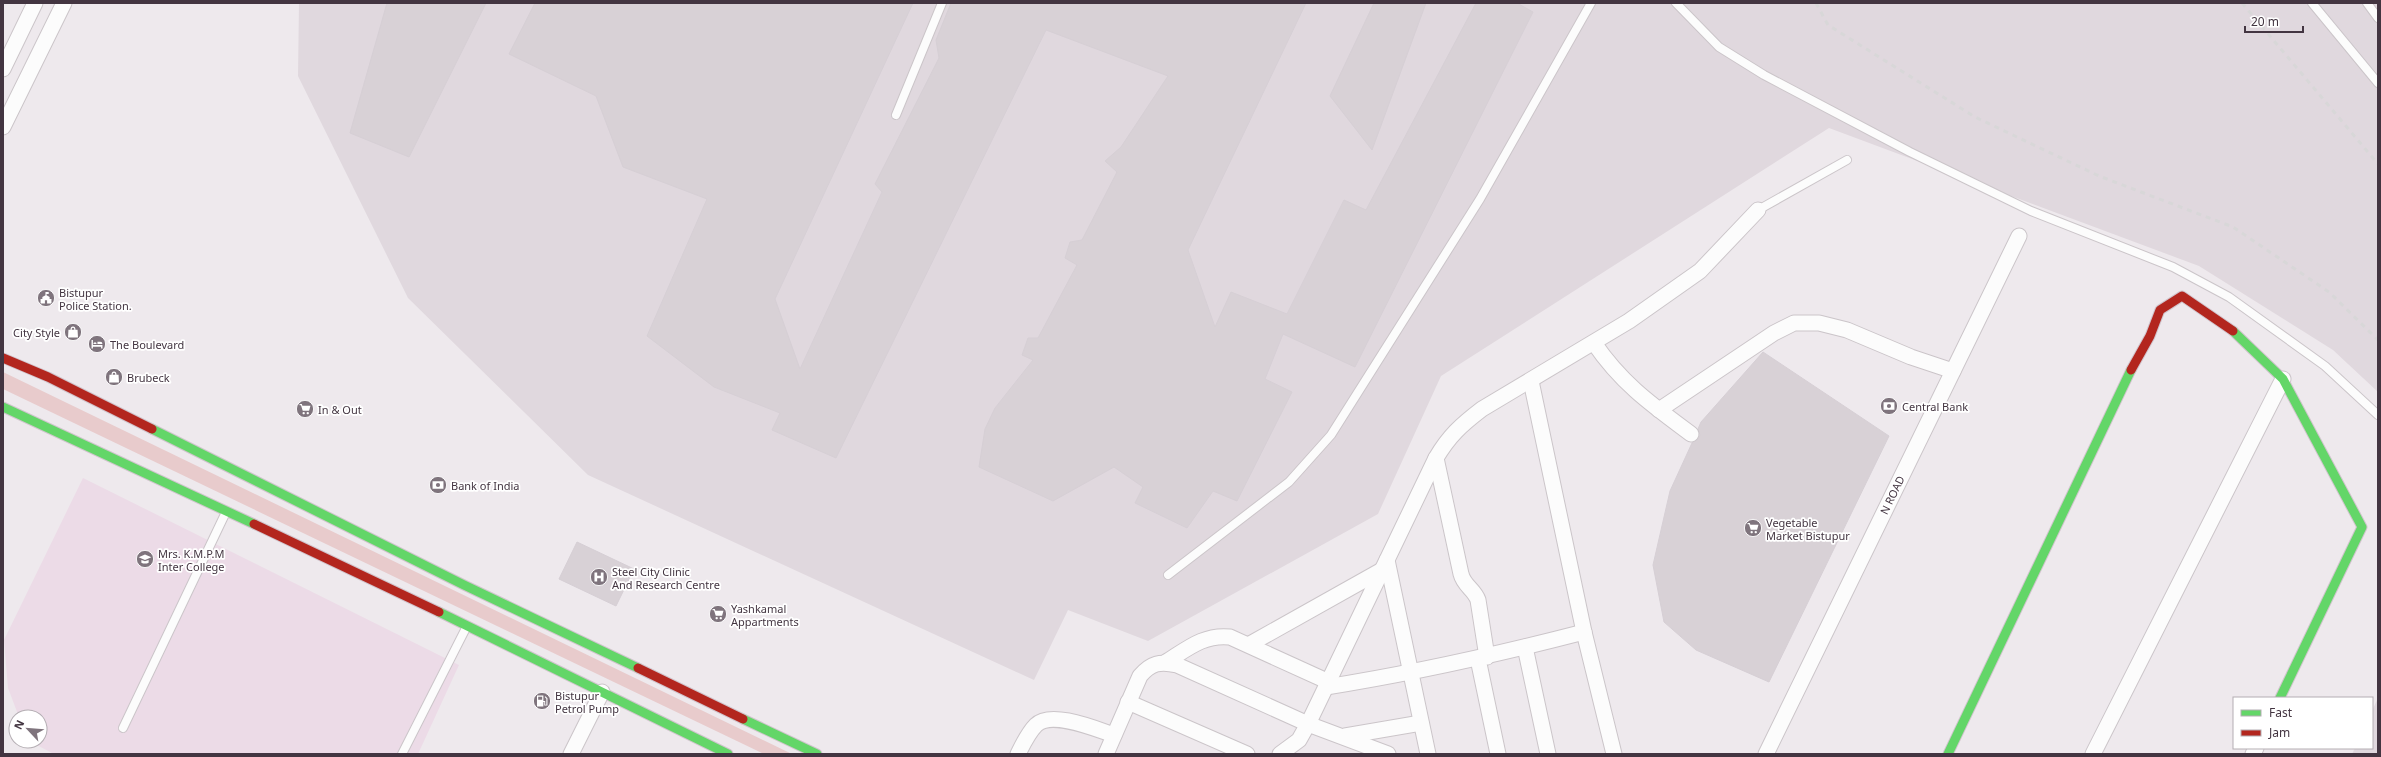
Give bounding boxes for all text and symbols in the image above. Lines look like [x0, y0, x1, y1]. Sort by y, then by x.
scale bar [2245, 8, 2303, 34]
text: 20 m [2251, 13, 2279, 30]
place label: Bistupur Police Station. [59, 285, 132, 313]
public building icon: Bistupur Police Station. [36, 288, 56, 308]
shop icon: City Style [63, 322, 83, 342]
place label: City Style [13, 325, 60, 340]
hotel icon: The Boulevard [87, 334, 107, 354]
place label: The Boulevard [110, 337, 184, 352]
shop icon: Brubeck [104, 367, 124, 387]
place label: Brubeck [127, 370, 170, 385]
bank icon: Central Bank [1879, 396, 1899, 416]
supermarket icon: In & Out [295, 399, 315, 419]
place label: Central Bank [1902, 399, 1968, 414]
place label: In & Out [318, 402, 362, 417]
street label: N ROAD [1876, 473, 1908, 517]
bank icon: Bank of India [428, 475, 448, 495]
place label: Bank of India [451, 478, 519, 493]
place label: Vegetable Market Bistupur [1766, 515, 1850, 543]
supermarket icon: Vegetable Market Bistupur [1743, 518, 1763, 538]
place label: Mrs. K.M.P.M Inter College [158, 546, 225, 574]
school or university icon: Mrs. K.M.P.M Inter College [135, 549, 155, 569]
place label: Steel City Clinic And Research Centre [612, 564, 720, 592]
hospital icon: Steel City Clinic And Research Centre [589, 567, 609, 587]
place label: Yashkamal Appartments [731, 601, 799, 629]
supermarket icon: Yashkamal Appartments [708, 604, 728, 624]
place label: Bistupur Petrol Pump [555, 688, 619, 716]
fuel station icon: Bistupur Petrol Pump [532, 691, 552, 711]
legend [2233, 697, 2373, 749]
text: Fast [2269, 704, 2293, 721]
north arrow [8, 709, 48, 749]
text: N [10, 717, 27, 732]
text: Jam [2268, 724, 2290, 741]

